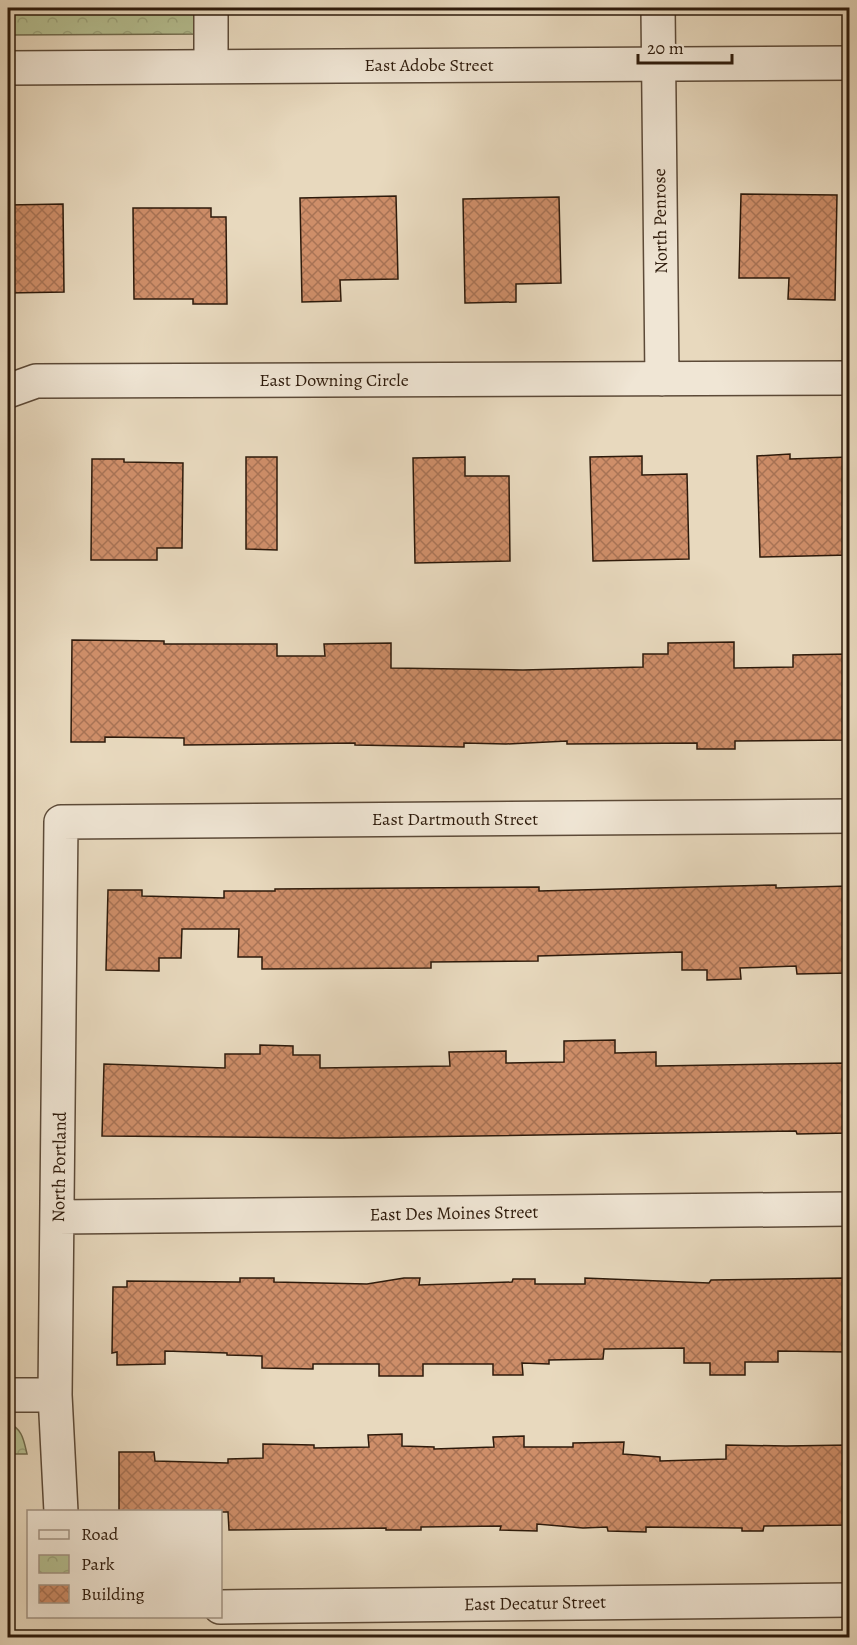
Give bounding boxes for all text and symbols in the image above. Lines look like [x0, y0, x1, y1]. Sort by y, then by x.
scale bar [638, 27, 732, 65]
text: 20 m [647, 36, 684, 60]
street label: East Adobe Street [364, 53, 494, 77]
street label: North Penrose [647, 168, 673, 274]
street label: East Downing Circle [259, 368, 409, 392]
street label: East Dartmouth Street [372, 807, 538, 831]
street label: North Portland [46, 1111, 72, 1223]
street label: East Des Moines Street [369, 1200, 539, 1226]
legend [27, 1510, 222, 1618]
text: Road [81, 1522, 119, 1546]
text: Park [81, 1552, 115, 1576]
text: Building [81, 1582, 145, 1606]
street label: East Decatur Street [464, 1590, 606, 1616]

